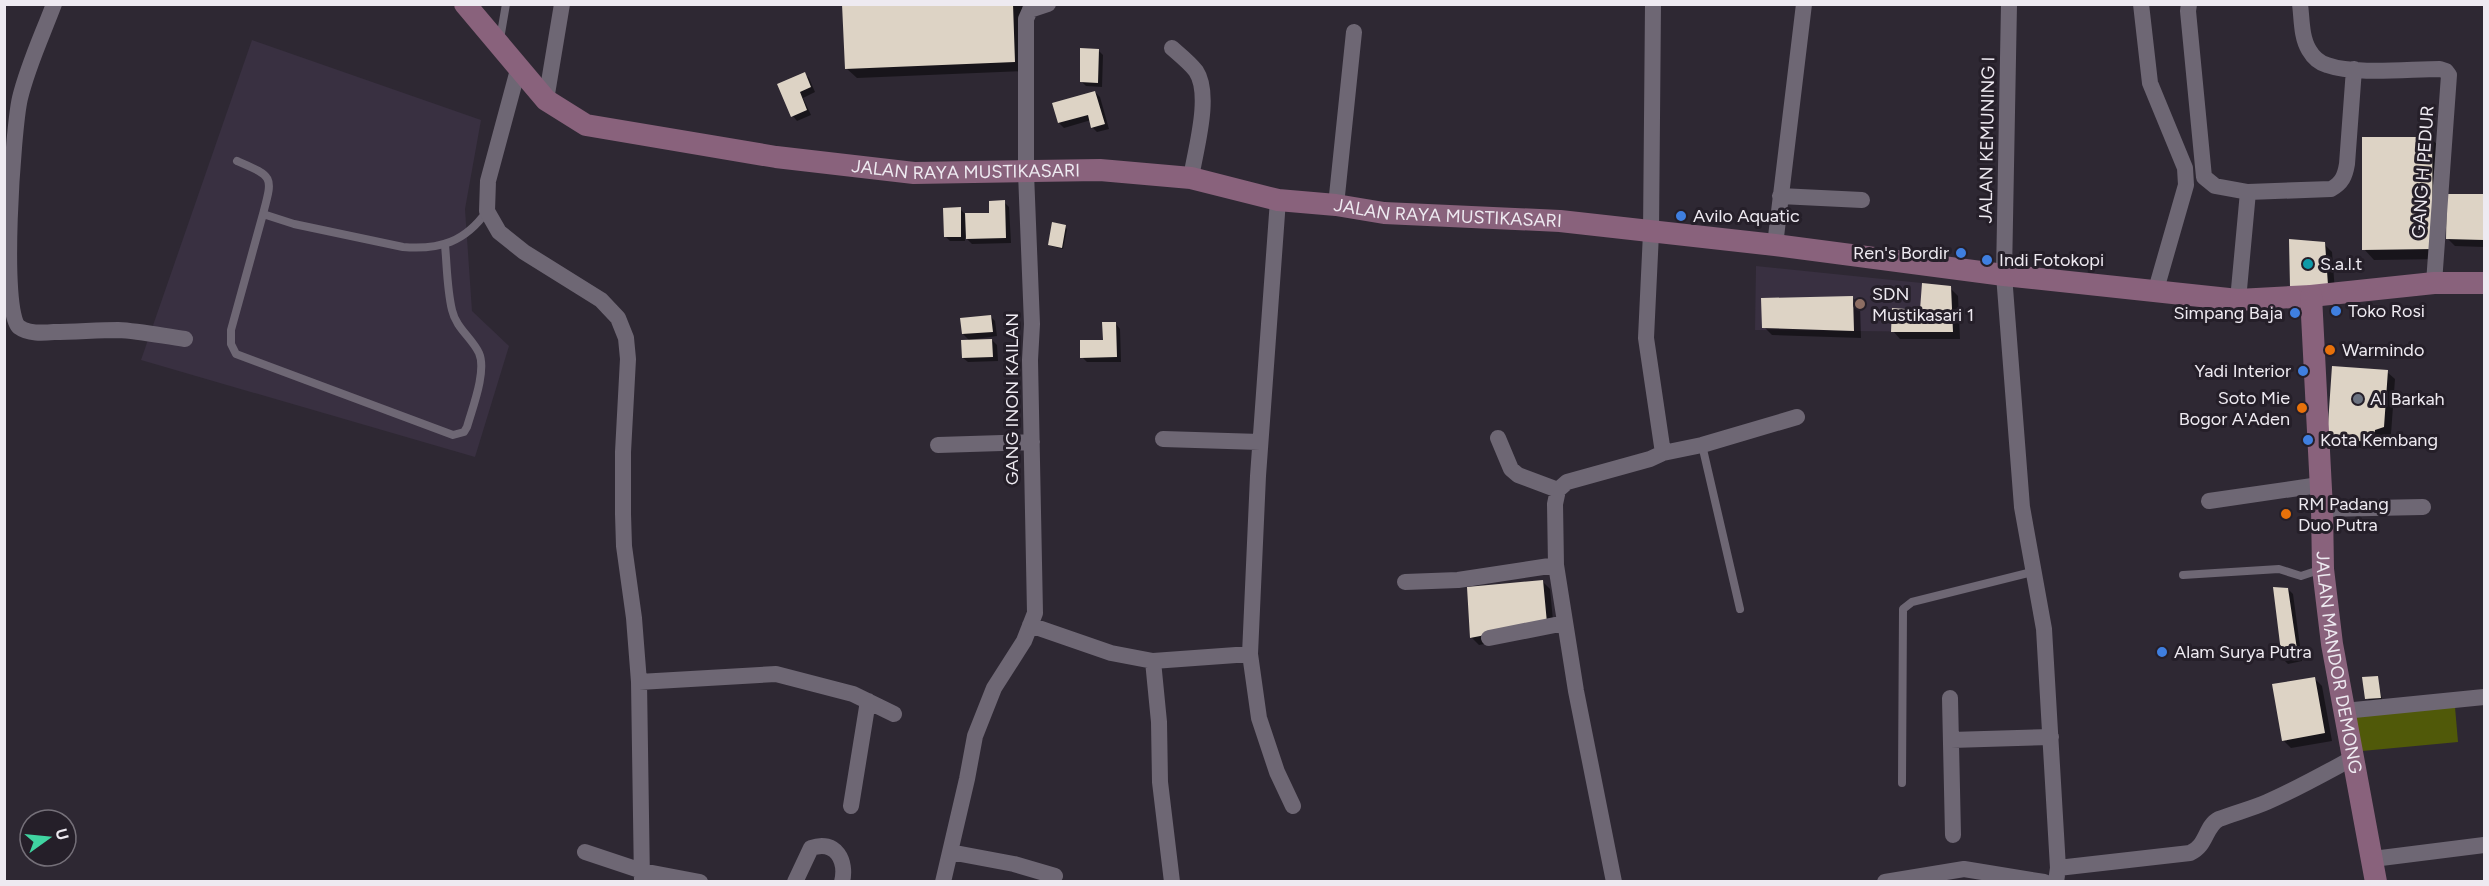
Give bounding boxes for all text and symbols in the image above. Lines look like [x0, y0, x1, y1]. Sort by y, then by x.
street label: JALAN KEMUNING I [1975, 56, 1999, 224]
street label: GANG H PEDUR [2407, 105, 2439, 239]
street label: JALAN RAYA MUSTIKASARI [850, 155, 1080, 184]
street label: JALAN RAYA MUSTIKASARI [1332, 194, 1562, 232]
place label: Avilo Aquatic [1693, 205, 1800, 227]
marker: Avilo Aquatic [1674, 209, 1688, 223]
place label: Ren's Bordir [1853, 242, 1949, 264]
marker: Ren's Bordir [1954, 246, 1968, 260]
place label: Indi Fotokopi [1999, 249, 2104, 271]
marker: Indi Fotokopi [1980, 253, 1994, 267]
place label: S.a.l.t [2320, 253, 2362, 275]
marker: S.a.l.t [2301, 257, 2315, 271]
place label: SDN Mustikasari 1 [1872, 283, 1974, 326]
marker: SDN Mustikasari 1 [1853, 297, 1867, 311]
place label: Toko Rosi [2348, 300, 2425, 322]
place label: Simpang Baja [2173, 302, 2283, 324]
marker: Toko Rosi [2329, 304, 2343, 318]
marker: Simpang Baja [2288, 306, 2302, 320]
street label: GANG INON KAILAN [1001, 313, 1023, 485]
place label: Warmindo [2342, 339, 2424, 361]
marker: Warmindo [2323, 343, 2337, 357]
place label: Yadi Interior [2195, 360, 2291, 382]
marker: Yadi Interior [2296, 364, 2310, 378]
place label: Soto Mie Bogor A'Aden [2179, 387, 2290, 430]
place label: Al Barkah [2370, 388, 2445, 410]
marker: Al Barkah [2351, 392, 2365, 406]
marker: Soto Mie Bogor A'Aden [2295, 401, 2309, 415]
place label: Kota Kembang [2320, 429, 2438, 451]
marker: Kota Kembang [2301, 433, 2315, 447]
place label: RM Padang Duo Putra [2298, 493, 2389, 536]
marker: RM Padang Duo Putra [2279, 507, 2293, 521]
street label: JALAN MANDOR DEMONG [2312, 551, 2367, 776]
place label: Alam Surya Putra [2174, 641, 2312, 663]
marker: Alam Surya Putra [2155, 645, 2169, 659]
north arrow [18, 808, 78, 868]
text: U [51, 826, 73, 842]

